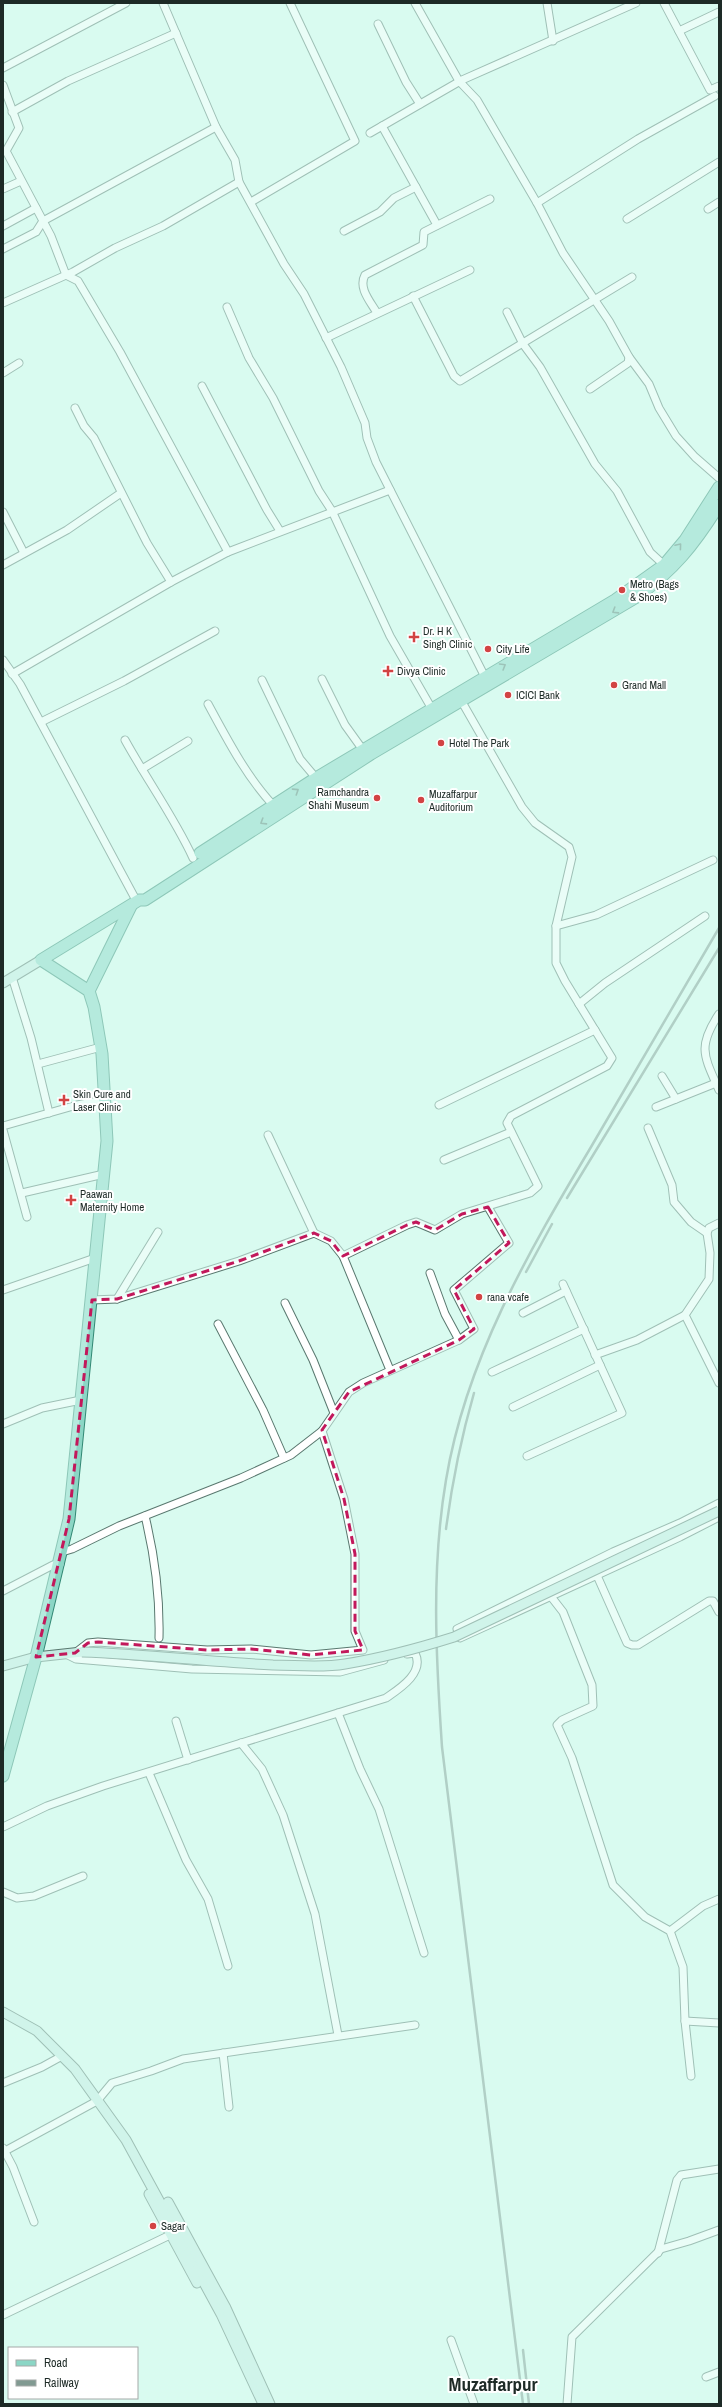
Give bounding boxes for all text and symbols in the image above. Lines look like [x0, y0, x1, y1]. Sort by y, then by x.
one-way arrow [675, 544, 682, 551]
place label: Metro (Bags & Shoes) [630, 577, 680, 604]
marker: Metro (Bags & Shoes) [617, 585, 627, 595]
one-way arrow [612, 606, 619, 613]
place label: Dr. H K Singh Clinic [423, 624, 473, 651]
marker: Dr. H K Singh Clinic [408, 631, 420, 643]
place label: City Life [496, 642, 530, 656]
marker: City Life [483, 644, 493, 654]
place label: Divya Clinic [397, 664, 446, 678]
one-way arrow [499, 664, 506, 671]
marker: Divya Clinic [382, 665, 394, 677]
place label: Grand Mall [622, 678, 666, 692]
marker: Grand Mall [609, 680, 619, 690]
place label: ICICI Bank [516, 688, 560, 702]
marker: ICICI Bank [503, 690, 513, 700]
place label: Hotel The Park [449, 736, 509, 750]
marker: Hotel The Park [436, 738, 446, 748]
place label: Ramchandra Shahi Museum [308, 785, 369, 812]
place label: Muzaffarpur Auditorium [428, 787, 477, 814]
one-way arrow [292, 788, 299, 795]
marker: Ramchandra Shahi Museum [372, 793, 382, 803]
marker: Muzaffarpur Auditorium [416, 795, 426, 805]
one-way arrow [260, 817, 267, 825]
place label: Skin Cure and Laser Clinic [73, 1087, 131, 1114]
marker: Skin Cure and Laser Clinic [58, 1094, 70, 1106]
place label: Paawan Maternity Home [80, 1187, 144, 1214]
marker: Paawan Maternity Home [65, 1194, 77, 1206]
place label: rana vcafe [487, 1290, 529, 1304]
marker: rana vcafe [474, 1292, 484, 1302]
place label: Sagar [161, 2219, 185, 2233]
marker: Sagar [148, 2221, 158, 2231]
legend [8, 2347, 138, 2399]
text: Road [44, 2355, 68, 2371]
district label: Muzaffarpur [448, 2371, 538, 2397]
text: Railway [44, 2375, 79, 2391]

